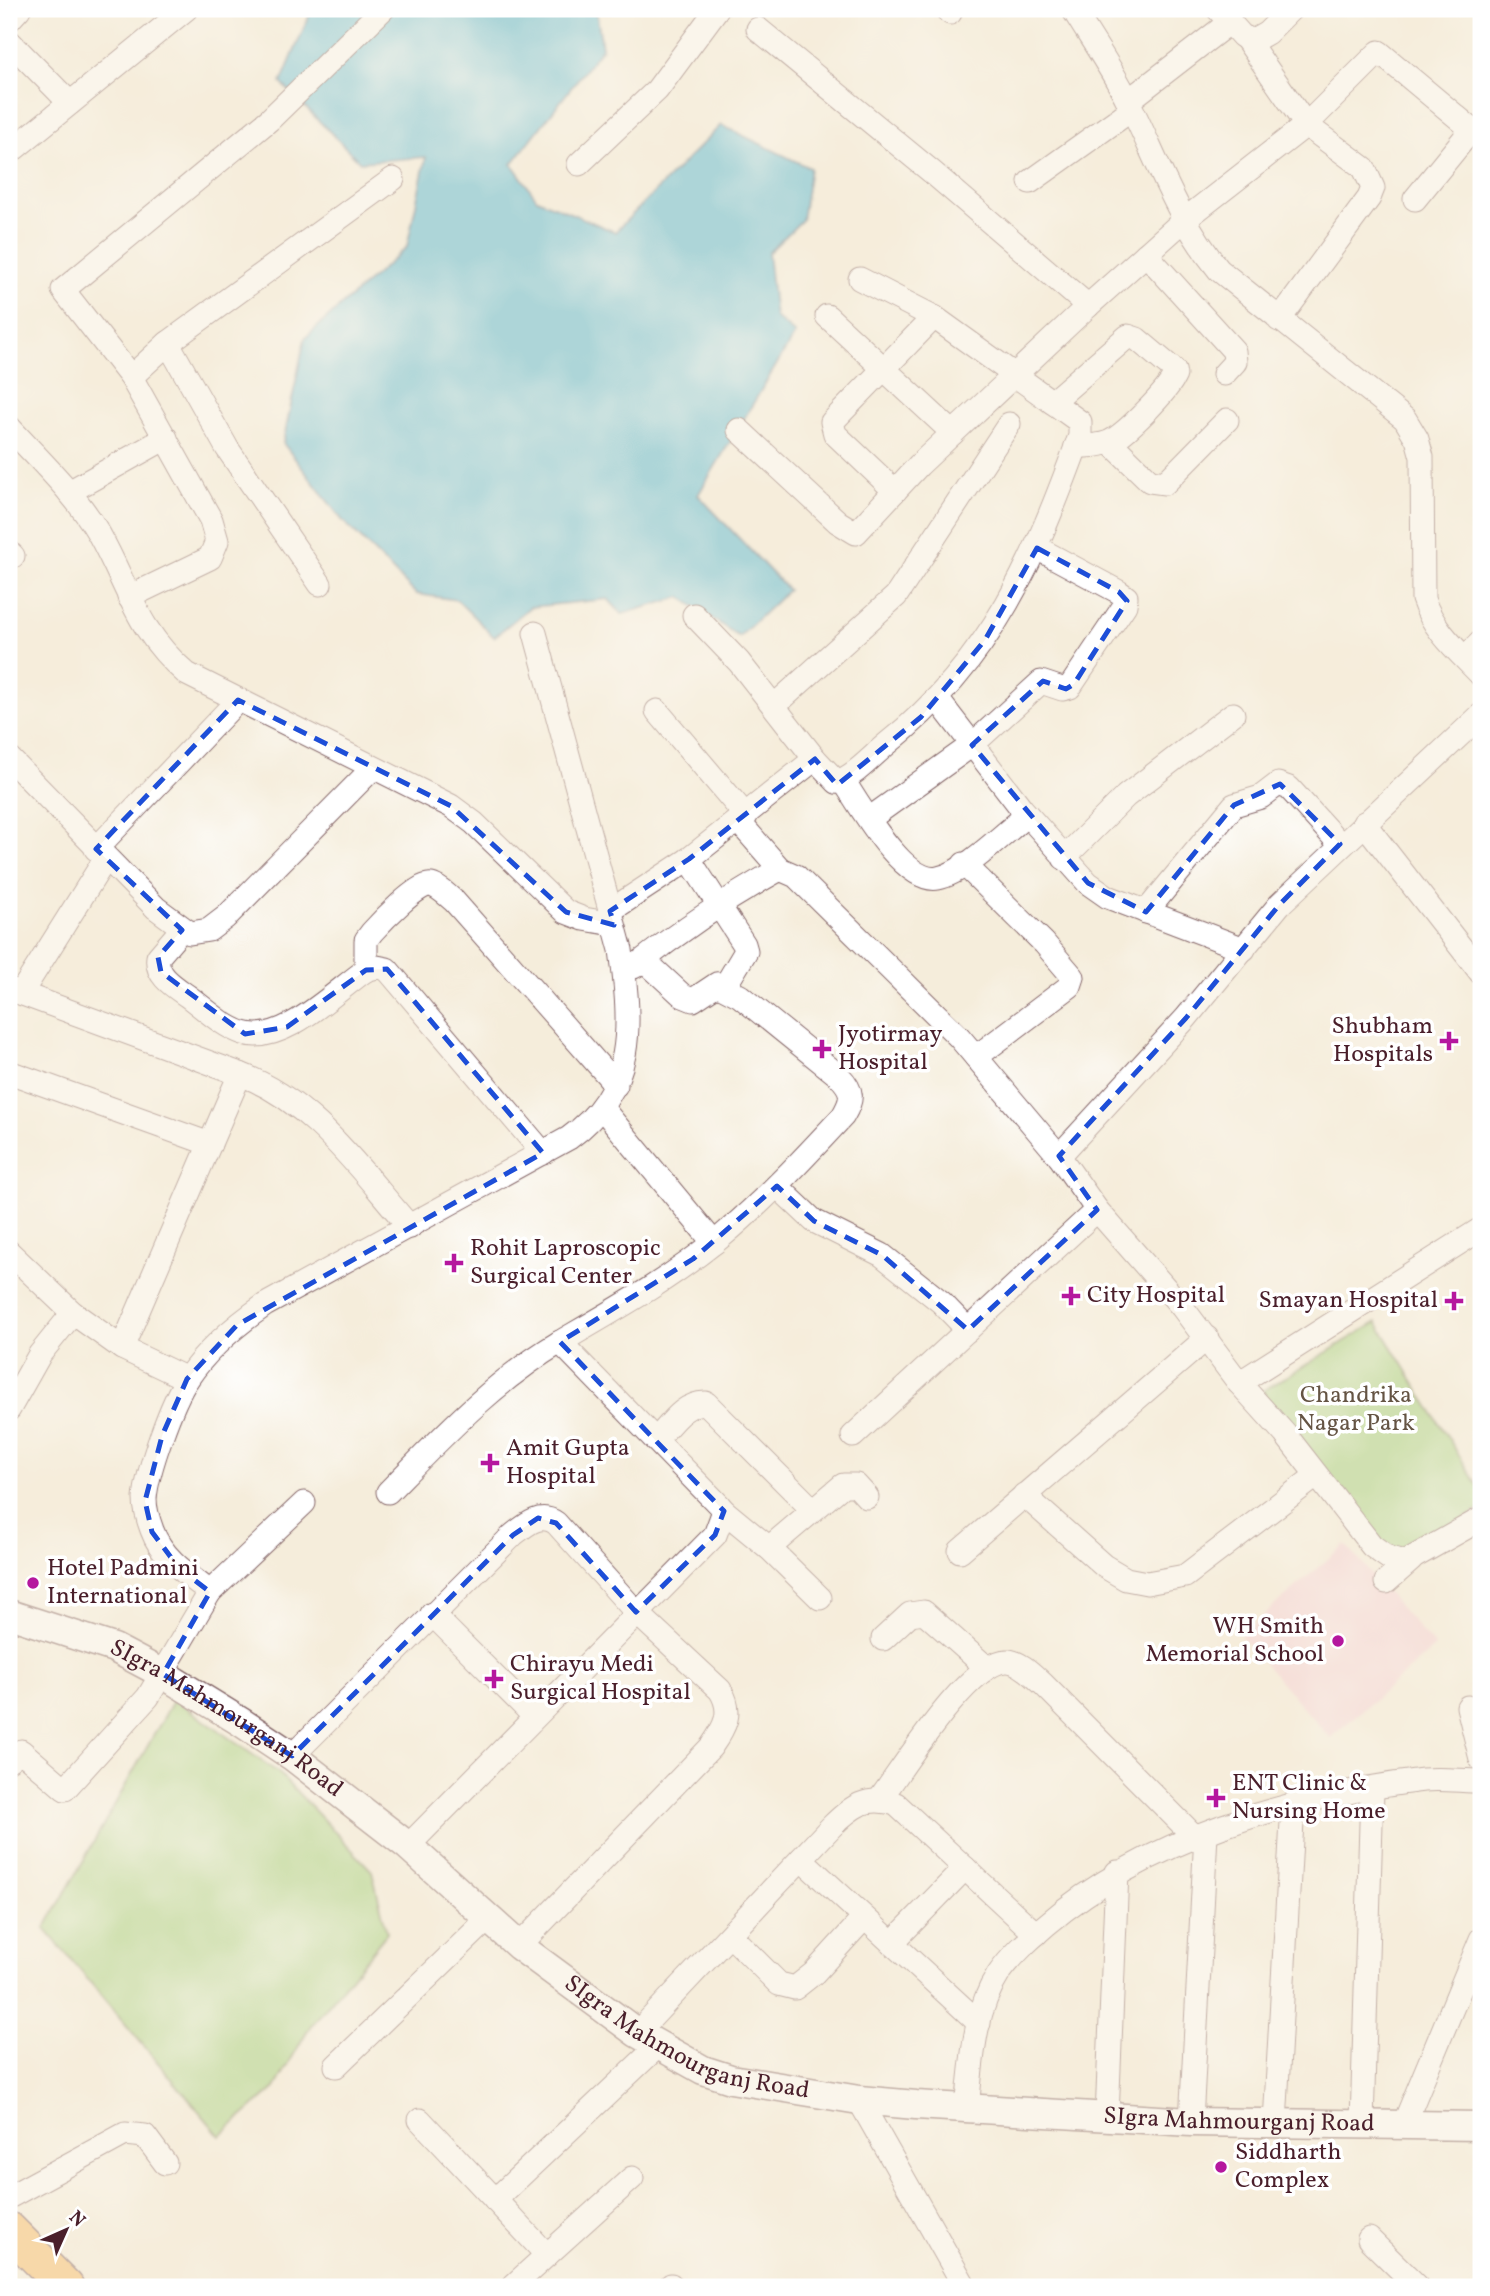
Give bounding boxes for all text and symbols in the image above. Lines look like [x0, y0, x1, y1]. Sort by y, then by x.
place label: Shubham Hospitals [1332, 1010, 1433, 1072]
place label: Jyotirmay Hospital [838, 1018, 943, 1080]
marker: Shubham Hospitals [1439, 1031, 1459, 1051]
marker: Jyotirmay Hospital [812, 1039, 832, 1059]
place label: Rohit Laproscopic Surgical Center [470, 1232, 661, 1294]
marker: Rohit Laproscopic Surgical Center [444, 1253, 464, 1273]
place label: City Hospital [1087, 1279, 1225, 1313]
place label: Smayan Hospital [1259, 1284, 1438, 1318]
marker: City Hospital [1061, 1286, 1081, 1306]
marker: Smayan Hospital [1444, 1291, 1464, 1311]
park label: Chandrika Nagar Park [1297, 1379, 1415, 1441]
place label: Amit Gupta Hospital [506, 1432, 630, 1494]
marker: Amit Gupta Hospital [480, 1453, 500, 1473]
place label: Hotel Padmini International [47, 1552, 199, 1614]
marker: Hotel Padmini International [25, 1575, 41, 1591]
place label: WH Smith Memorial School [1145, 1610, 1324, 1672]
street label: SIgra Mahmourganj Road [103, 1632, 350, 1806]
marker: WH Smith Memorial School [1330, 1633, 1346, 1649]
place label: Chirayu Medi Surgical Hospital [510, 1648, 691, 1710]
marker: Chirayu Medi Surgical Hospital [484, 1669, 504, 1689]
place label: ENT Clinic & Nursing Home [1232, 1767, 1386, 1829]
marker: ENT Clinic & Nursing Home [1206, 1788, 1226, 1808]
street label: SIgra Mahmourganj Road [557, 1968, 812, 2109]
street label: SIgra Mahmourganj Road [1102, 2100, 1375, 2142]
place label: Siddharth Complex [1235, 2136, 1342, 2198]
marker: Siddharth Complex [1213, 2159, 1229, 2175]
north arrow [32, 2194, 102, 2264]
text: N [63, 2205, 91, 2234]

